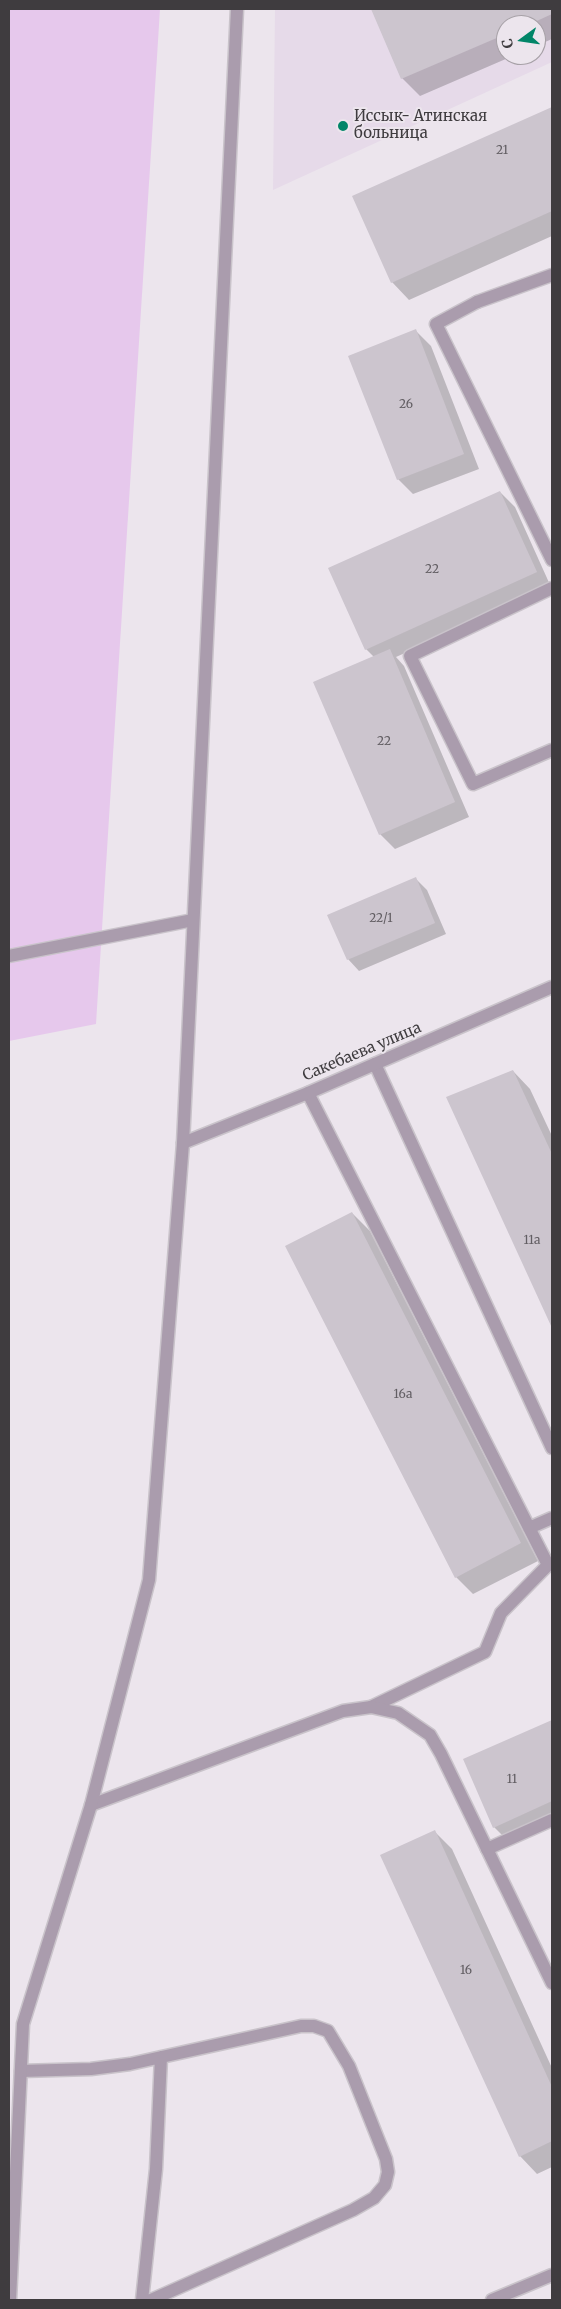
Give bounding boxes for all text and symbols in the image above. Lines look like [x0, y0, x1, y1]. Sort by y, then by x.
north arrow [496, 15, 546, 65]
text: С [498, 37, 517, 50]
place label: Иссык- Атинская больница [354, 108, 487, 143]
marker: Иссык- Атинская больница [336, 119, 350, 133]
house number: 21 [496, 144, 508, 158]
house number: 26 [399, 398, 413, 412]
house number: 22 [425, 563, 439, 577]
house number: 22 [377, 735, 391, 749]
house number: 22/1 [369, 912, 393, 926]
street label: Сакебаева улица [300, 1019, 424, 1085]
house number: 11а [524, 1234, 540, 1248]
house number: 16а [394, 1388, 412, 1402]
house number: 11 [507, 1773, 517, 1787]
house number: 16 [460, 1964, 472, 1978]

